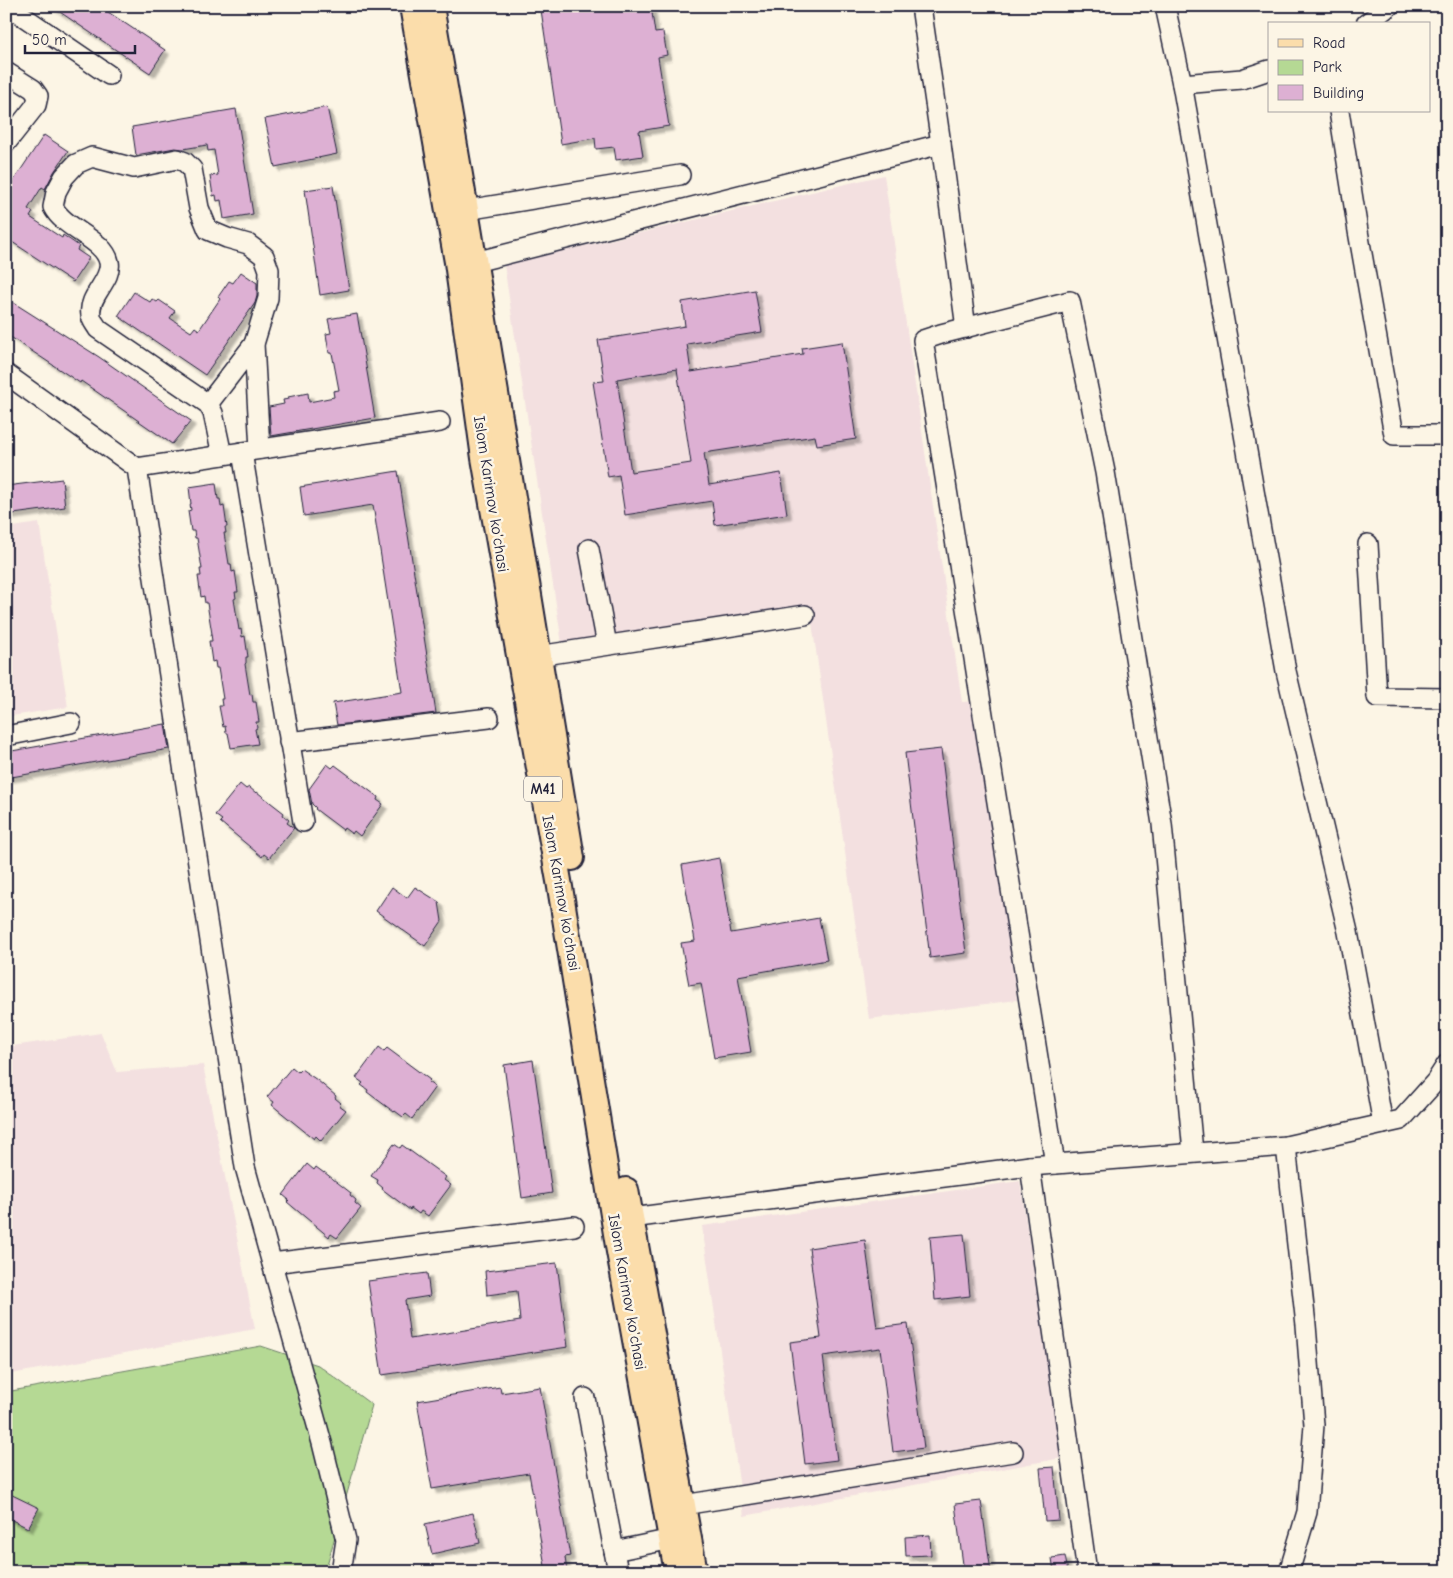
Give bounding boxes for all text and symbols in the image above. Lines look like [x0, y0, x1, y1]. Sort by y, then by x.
scale bar [25, 22, 135, 54]
legend [1268, 22, 1430, 112]
text: 50 m [32, 31, 67, 49]
text: Road [1313, 34, 1345, 52]
text: Park [1313, 58, 1342, 76]
text: Building [1313, 84, 1364, 102]
street label: Islom Karimov ko'chasi [470, 415, 512, 573]
road number: M41 [524, 776, 562, 802]
street label: Islom Karimov ko'chasi [538, 814, 584, 972]
street label: Islom Karimov ko'chasi [604, 1213, 650, 1371]

